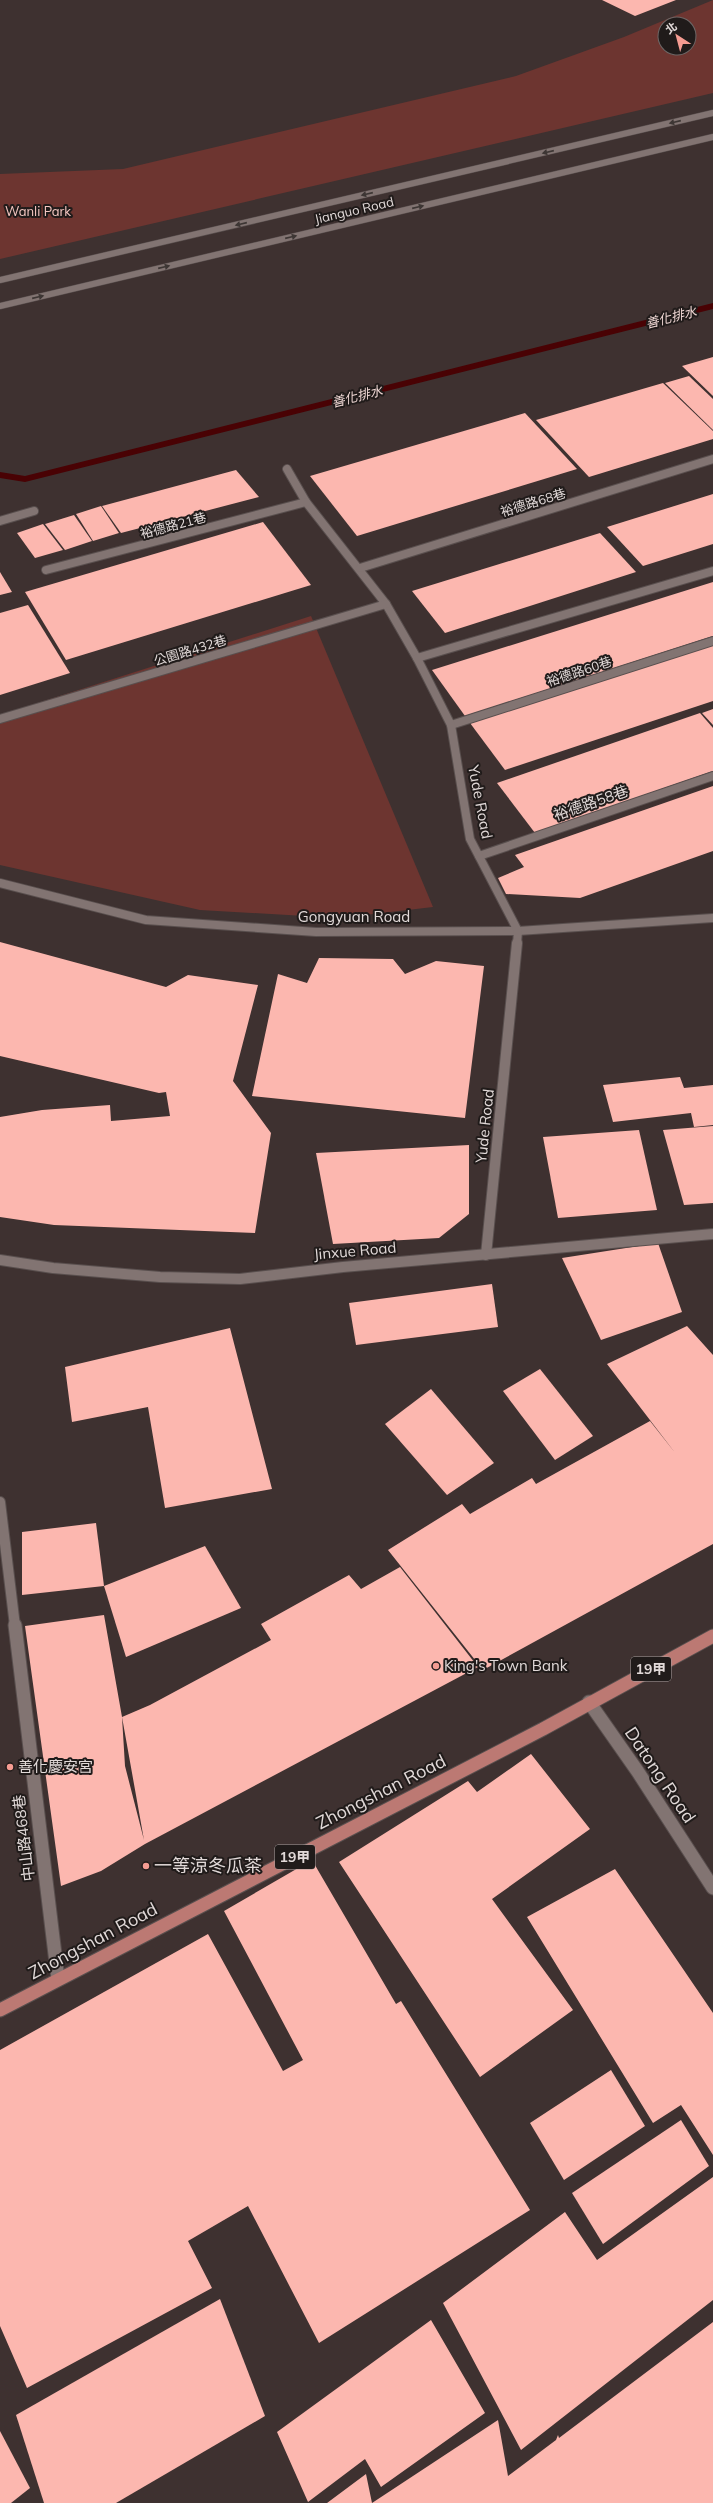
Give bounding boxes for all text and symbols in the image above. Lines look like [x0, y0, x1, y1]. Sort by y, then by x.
north arrow [657, 16, 697, 56]
text: 北 [663, 19, 680, 37]
one-way arrow [669, 120, 681, 126]
one-way arrow [542, 149, 555, 155]
one-way arrow [361, 192, 373, 198]
street label: Jianguo Road [313, 193, 395, 227]
park label: Wanli Park [5, 203, 71, 219]
one-way arrow [412, 204, 424, 210]
one-way arrow [235, 221, 247, 227]
one-way arrow [285, 234, 297, 240]
one-way arrow [158, 263, 171, 269]
one-way arrow [32, 293, 44, 299]
water label: 善化排水 [644, 303, 699, 331]
water label: 善化排水 [330, 382, 385, 410]
street label: 裕德路68巷 [498, 484, 568, 520]
street label: 裕德路21巷 [138, 509, 208, 541]
street label: 公園路432巷 [152, 631, 228, 669]
street label: 裕德路60巷 [544, 653, 614, 689]
street label: Yude Road [464, 763, 497, 840]
street label: 裕德路58巷 [551, 781, 631, 824]
street label: Gongyuan Road [298, 907, 410, 926]
street label: Yude Road [471, 1088, 498, 1165]
street label: Jinxue Road [313, 1237, 397, 1264]
place label: King's Town Bank [444, 1656, 568, 1675]
road number: 19甲 [631, 1657, 671, 1681]
marker: King's Town Bank [431, 1661, 441, 1671]
street label: Datong Road [620, 1722, 701, 1827]
street label: Zhongshan Road [312, 1749, 450, 1834]
place label: 善化慶安宮 [18, 1757, 93, 1776]
marker: 善化慶安宮 [5, 1762, 15, 1772]
street label: 中山路468巷 [9, 1794, 38, 1882]
road number: 19甲 [275, 1845, 315, 1869]
place label: 一等涼冬瓜茶 [154, 1854, 262, 1877]
marker: 一等涼冬瓜茶 [141, 1861, 151, 1871]
street label: Zhongshan Road [24, 1897, 161, 1984]

